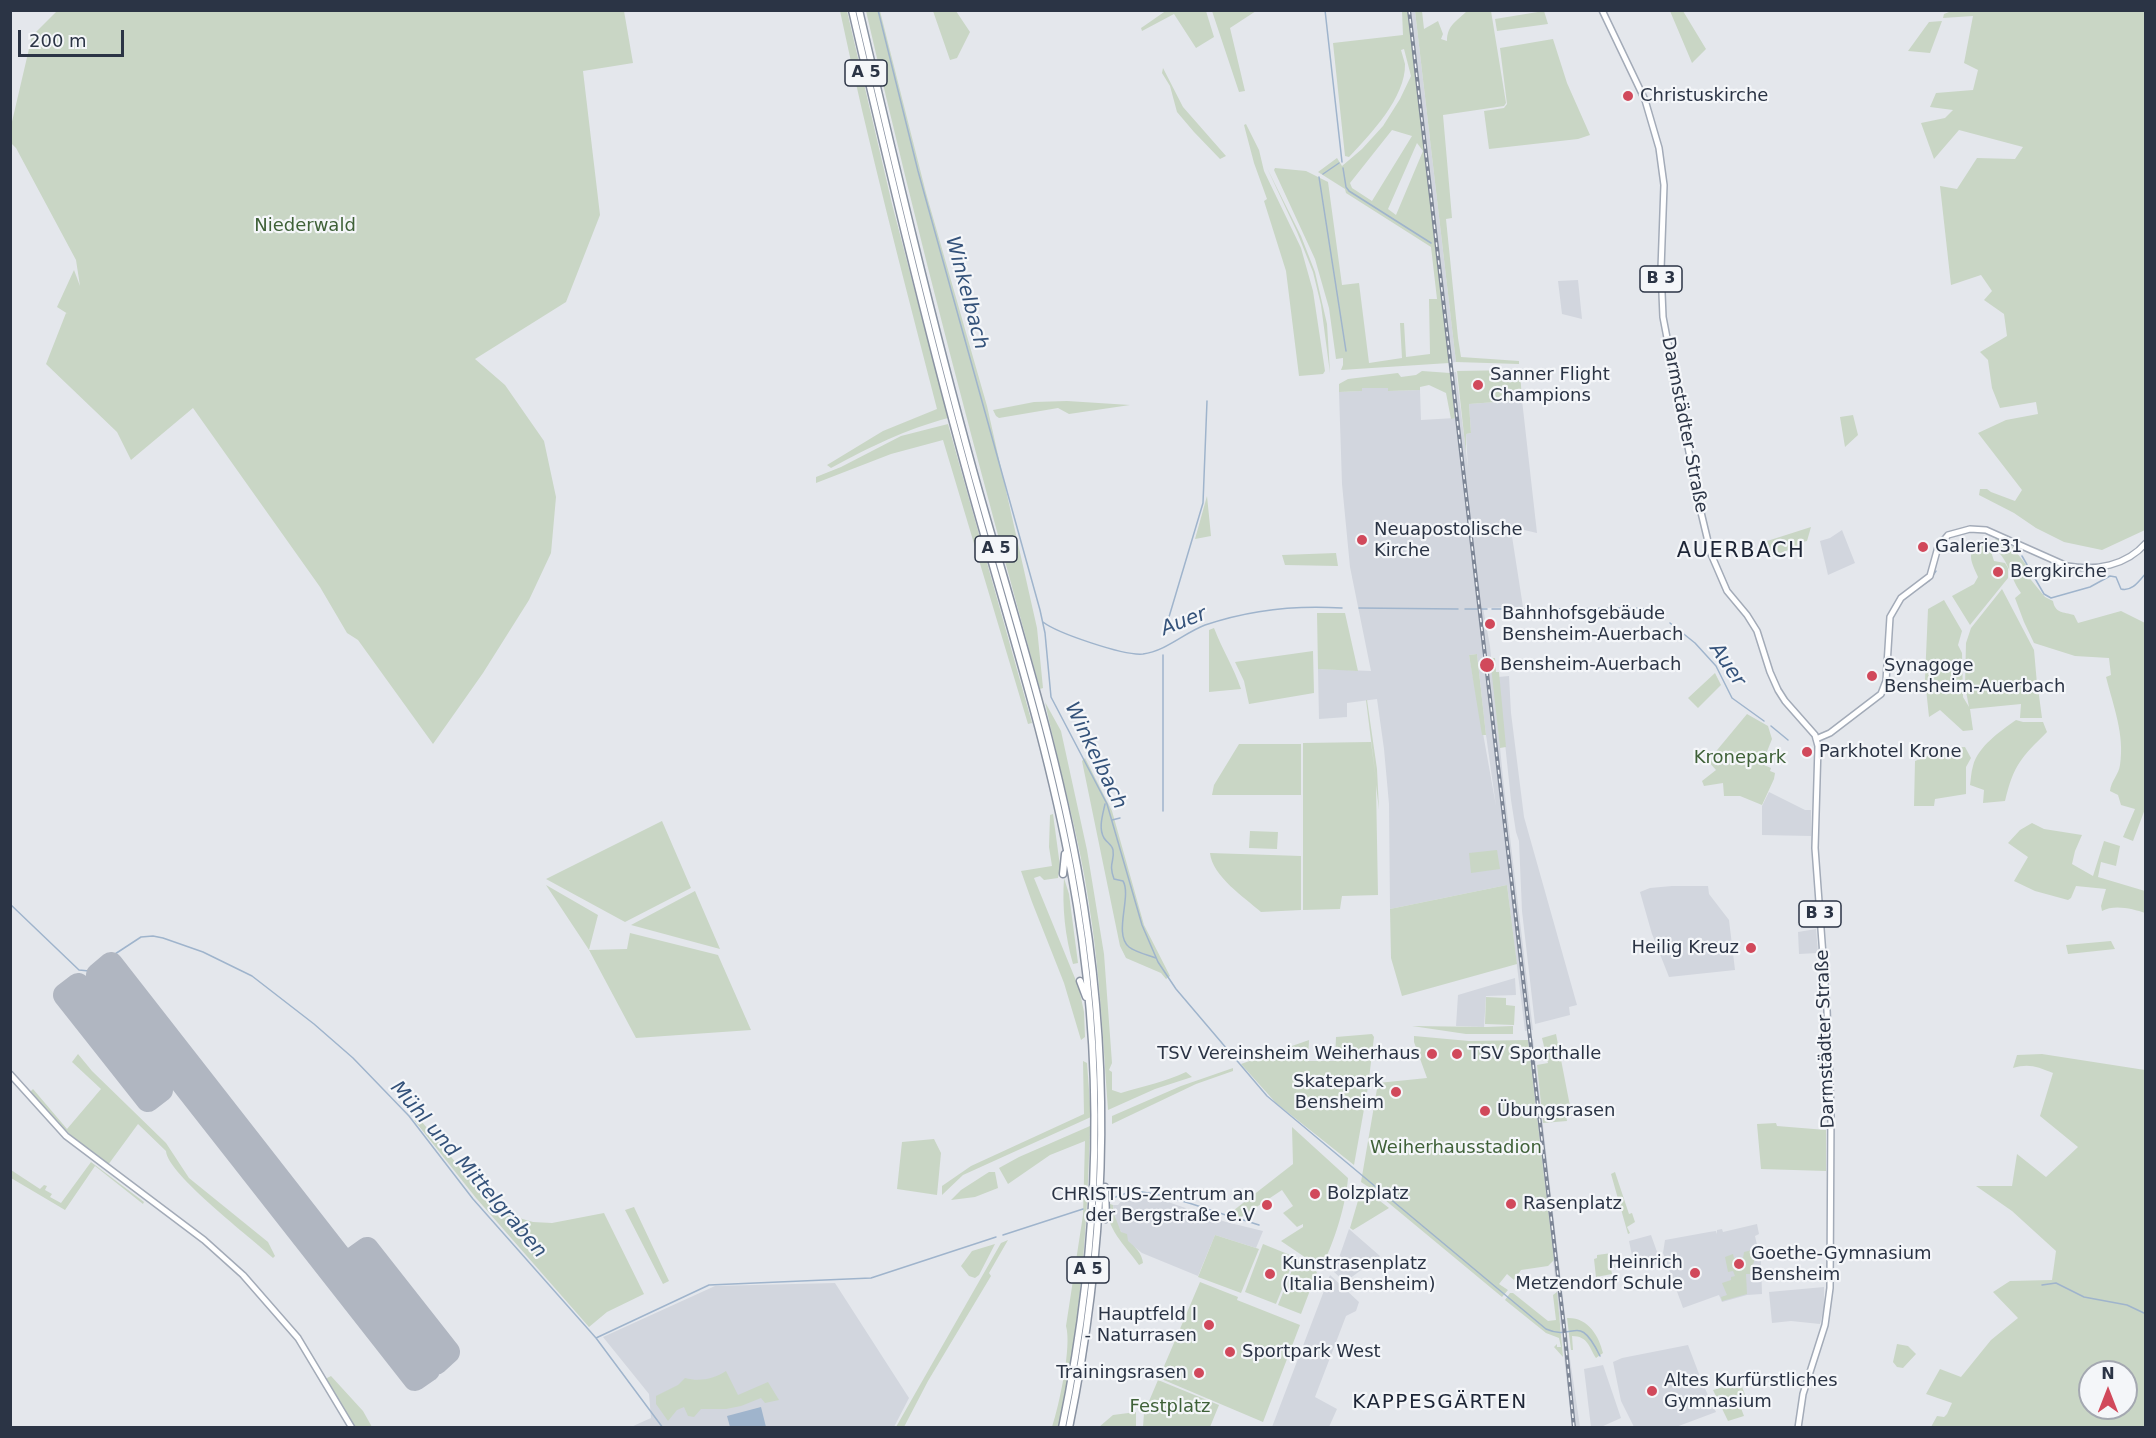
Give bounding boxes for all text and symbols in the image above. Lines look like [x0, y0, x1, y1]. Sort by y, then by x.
scale bar [21, 18, 128, 56]
text: 200 m [29, 30, 87, 51]
road number: A 5 [845, 60, 887, 86]
place label: Christuskirche [1640, 85, 1768, 107]
marker: Christuskirche [1621, 89, 1635, 103]
park label: Niederwald [254, 215, 356, 237]
water label: Winkelbach [939, 234, 993, 352]
road number: B 3 [1640, 266, 1682, 292]
street label: Darmstädter Straße [1656, 335, 1712, 515]
place label: Sanner Flight Champions [1490, 364, 1610, 406]
marker: Sanner Flight Champions [1471, 378, 1485, 392]
place label: Neuapostolische Kirche [1374, 519, 1523, 562]
marker: Neuapostolische Kirche [1355, 533, 1369, 547]
road number: A 5 [975, 536, 1017, 562]
place label: Galerie31 [1935, 536, 2022, 558]
district label: AUERBACH [1677, 539, 1805, 565]
marker: Galerie31 [1916, 540, 1930, 554]
place label: Bergkirche [2010, 561, 2107, 583]
marker: Bergkirche [1991, 565, 2005, 579]
water label: Auer [1158, 602, 1210, 642]
place label: Bahnhofsgebäude Bensheim-Auerbach [1502, 603, 1683, 646]
marker: Bahnhofsgebäude Bensheim-Auerbach [1483, 617, 1497, 631]
water label: Auer [1704, 639, 1750, 691]
place label: Bensheim-Auerbach [1500, 654, 1681, 676]
place label: Synagoge Bensheim-Auerbach [1884, 655, 2065, 698]
marker: Bensheim-Auerbach [1478, 656, 1496, 674]
marker: Synagoge Bensheim-Auerbach [1865, 669, 1879, 683]
water label: Winkelbach [1059, 699, 1131, 813]
place label: Parkhotel Krone [1819, 741, 1961, 763]
marker: Parkhotel Krone [1800, 745, 1814, 759]
park label: Kronepark [1694, 747, 1786, 769]
road number: B 3 [1799, 901, 1841, 927]
place label: Heilig Kreuz [1632, 937, 1739, 959]
marker: Heilig Kreuz [1744, 941, 1758, 955]
street label: Darmstädter Straße [1812, 949, 1840, 1129]
place label: TSV Vereinsheim Weiherhaus [1157, 1043, 1420, 1065]
place label: TSV Sporthalle [1469, 1043, 1601, 1065]
marker: TSV Vereinsheim Weiherhaus [1425, 1047, 1439, 1061]
marker: TSV Sporthalle [1450, 1047, 1464, 1061]
place label: Skatepark Bensheim [1293, 1071, 1384, 1114]
water label: Mühl und Mittelgraben [385, 1077, 551, 1263]
marker: Skatepark Bensheim [1389, 1085, 1403, 1099]
place label: Übungsrasen [1497, 1100, 1616, 1122]
marker: Übungsrasen [1478, 1104, 1492, 1118]
park label: Weiherhausstadion [1370, 1137, 1542, 1159]
place label: Bolzplatz [1327, 1183, 1409, 1205]
place label: CHRISTUS-Zentrum an der Bergstraße e.V [1051, 1184, 1255, 1226]
marker: Bolzplatz [1308, 1187, 1322, 1201]
place label: Rasenplatz [1523, 1193, 1622, 1215]
marker: Rasenplatz [1504, 1197, 1518, 1211]
marker: CHRISTUS-Zentrum an der Bergstraße e.V [1260, 1198, 1274, 1212]
place label: Goethe-Gymnasium Bensheim [1751, 1243, 1932, 1286]
place label: Heinrich Metzendorf Schule [1515, 1252, 1683, 1294]
place label: Kunstrasenplatz (Italia Bensheim) [1282, 1253, 1435, 1296]
road number: A 5 [1067, 1257, 1109, 1283]
marker: Goethe-Gymnasium Bensheim [1732, 1257, 1746, 1271]
marker: Heinrich Metzendorf Schule [1688, 1266, 1702, 1280]
marker: Kunstrasenplatz (Italia Bensheim) [1263, 1267, 1277, 1281]
place label: Hauptfeld I - Naturrasen [1084, 1304, 1197, 1346]
marker: Hauptfeld I - Naturrasen [1202, 1318, 1216, 1332]
place label: Sportpark West [1242, 1341, 1381, 1363]
marker: Sportpark West [1223, 1345, 1237, 1359]
north arrow [2078, 1360, 2138, 1420]
place label: Trainingsrasen [1056, 1362, 1187, 1384]
text: N [2101, 1364, 2115, 1383]
marker: Trainingsrasen [1192, 1366, 1206, 1380]
place label: Altes Kurfürstliches Gymnasium [1664, 1370, 1838, 1412]
marker: Altes Kurfürstliches Gymnasium [1645, 1384, 1659, 1398]
district label: KAPPESGÄRTEN [1352, 1391, 1528, 1415]
park label: Festplatz [1130, 1396, 1210, 1418]

